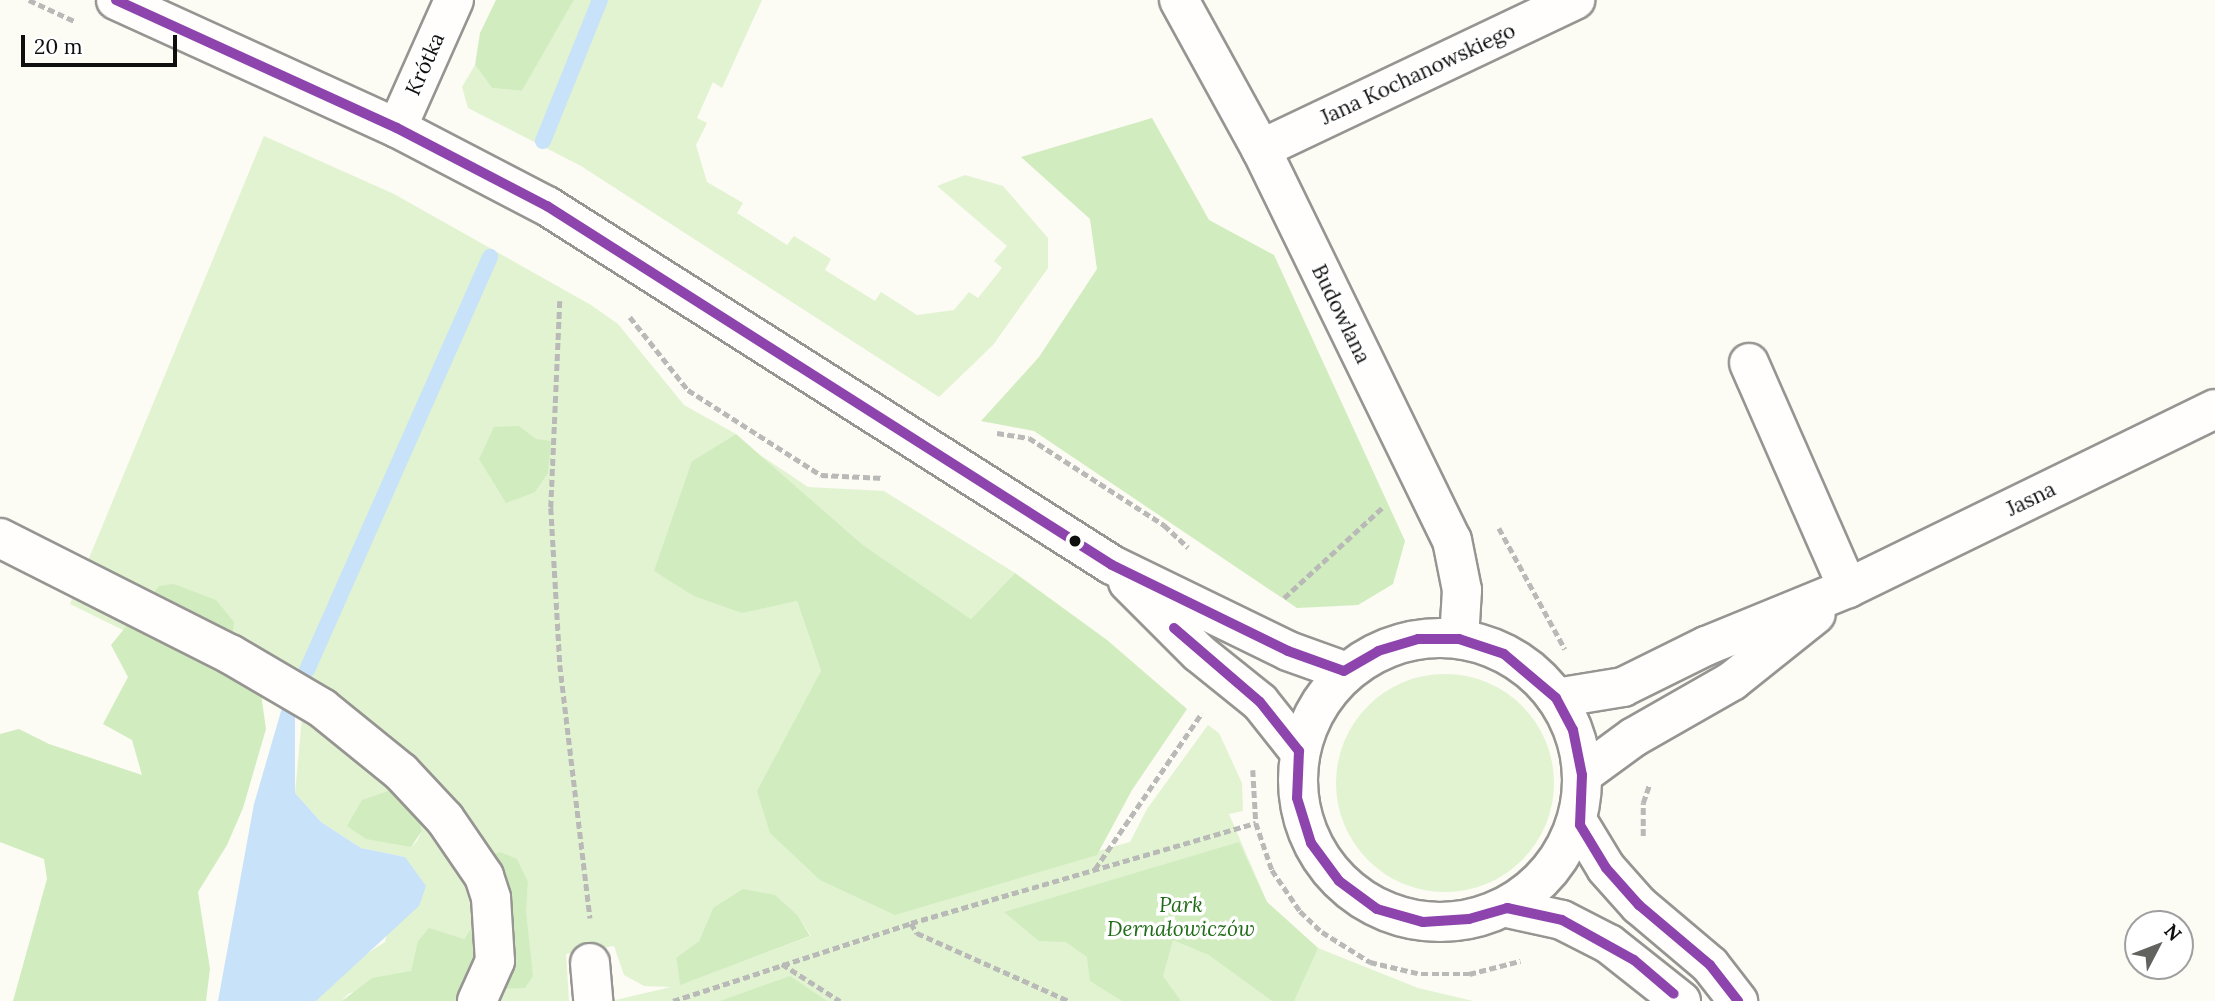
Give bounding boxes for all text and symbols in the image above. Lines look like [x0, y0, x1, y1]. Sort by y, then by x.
street label: Jana Kochanowskiego [1317, 18, 1519, 130]
scale bar [24, 21, 180, 65]
street label: Krótka [400, 29, 450, 99]
text: 20 m [34, 33, 83, 60]
street label: Budowlana [1306, 260, 1376, 368]
street label: Jasna [2002, 476, 2060, 522]
unlabelled marker [1068, 534, 1082, 548]
park label: Park Dernałowiczów [1107, 892, 1255, 942]
north arrow [2124, 910, 2194, 980]
text: N [2159, 919, 2187, 946]

